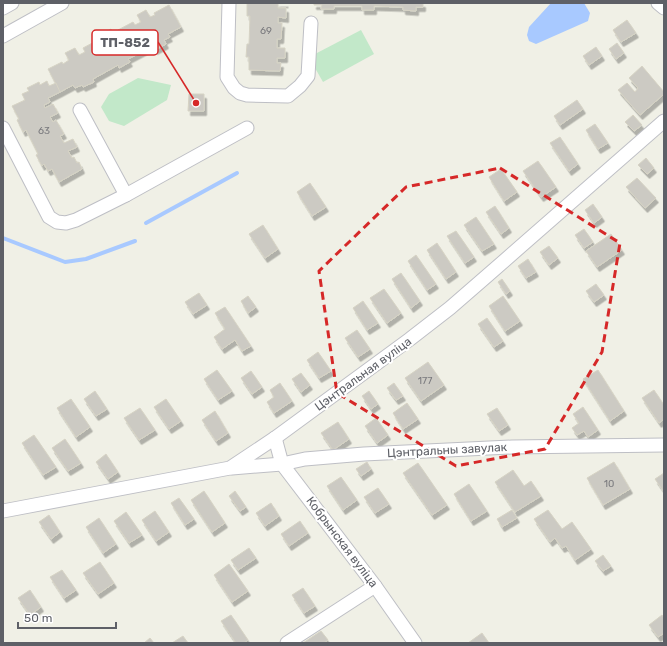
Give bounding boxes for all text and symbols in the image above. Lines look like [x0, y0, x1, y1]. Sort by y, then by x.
house number: 69 [260, 25, 272, 37]
callout: ТП-852 [92, 30, 158, 55]
text: ТП-852 [100, 35, 150, 50]
house number: 63 [38, 125, 50, 137]
street label: Цэнтральная вуліца [312, 334, 414, 414]
house number: 177 [418, 375, 432, 387]
street label: Цэнтральны завулак [387, 440, 508, 460]
house number: 10 [604, 478, 614, 490]
street label: Кобрынская вуліца [303, 494, 381, 590]
scale bar [18, 604, 116, 630]
text: 50 m [24, 611, 52, 625]

